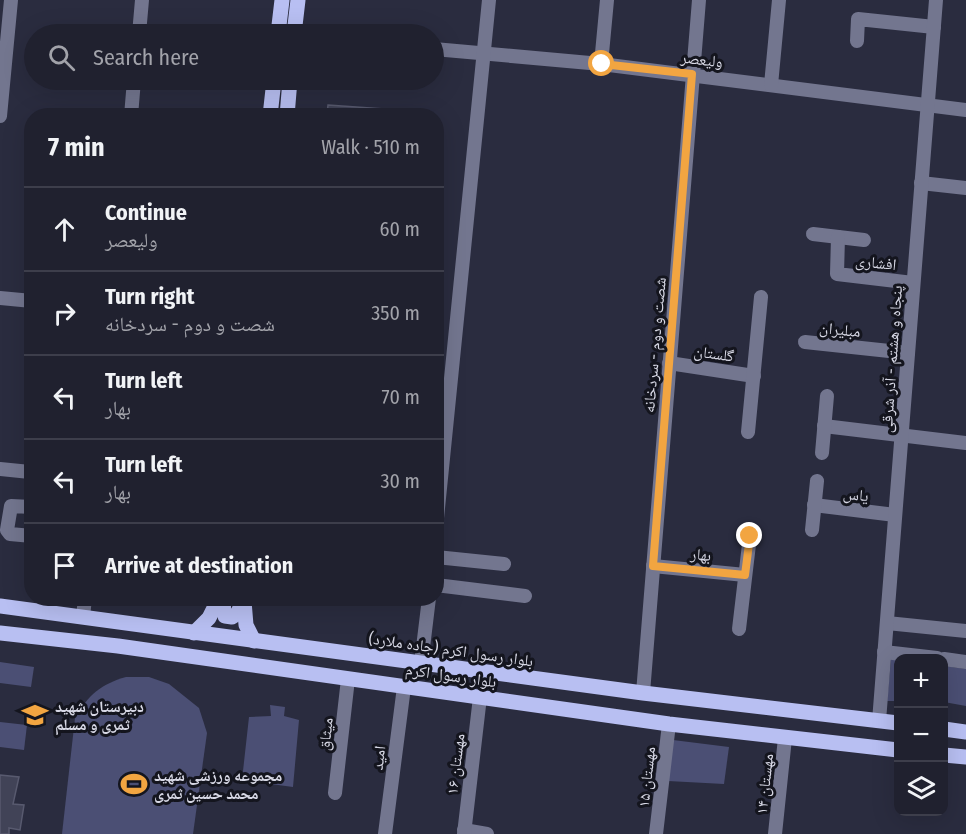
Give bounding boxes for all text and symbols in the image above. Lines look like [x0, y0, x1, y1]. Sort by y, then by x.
search box [24, 24, 444, 90]
icon: search [45, 41, 78, 74]
text: Search here [93, 44, 199, 71]
street label: ولیعصر [679, 47, 724, 71]
route start [588, 50, 614, 76]
text: 7 min [48, 132, 105, 163]
text: Walk · 510 m [321, 135, 420, 159]
text: Continue [105, 199, 187, 226]
icon: ahead [48, 213, 81, 246]
text: 60 m [380, 217, 420, 241]
text: ولیعصر [105, 228, 158, 252]
street label: افشاری [854, 251, 897, 275]
street label: شصت و دوم - سردخانه [639, 277, 671, 414]
text: Turn right [105, 283, 194, 310]
street label: پنجاه و هشتم - آذر شرقی [877, 284, 907, 434]
icon: right [48, 297, 81, 330]
text: 350 m [371, 301, 420, 325]
text: شصت و دوم - سردخانه [105, 312, 275, 336]
street label: مبلیران [818, 318, 861, 342]
street label: گلستان [692, 341, 736, 367]
text: Turn left [105, 367, 183, 394]
icon: left [48, 381, 81, 414]
text: 70 m [382, 385, 420, 409]
text: بهار [105, 396, 131, 420]
text: Turn left [105, 451, 183, 478]
icon: left [48, 465, 81, 498]
text: 30 m [380, 469, 420, 493]
text: بهار [105, 480, 131, 504]
street label: یاس [842, 483, 870, 506]
route end [736, 522, 762, 548]
street label: بهار [689, 544, 712, 565]
icon: arrive [48, 549, 81, 582]
text: Arrive at destination [105, 552, 293, 579]
street label: بلوار رسول اکرم (جاده ملارد) [367, 629, 534, 671]
map controls [894, 654, 948, 816]
button: + [894, 654, 948, 708]
street label: بلوار رسول اکرم [404, 660, 498, 692]
place label: دبیرستان شهید ثمری و مسلم [55, 697, 144, 736]
school or university icon: دبیرستان شهید ثمری و مسلم [20, 700, 50, 730]
button: − [894, 708, 948, 762]
street label: میثاق [314, 716, 338, 752]
street label: مهستان ۱۶ [442, 732, 470, 796]
street label: امید [368, 745, 389, 771]
street label: مهستان ۱۵ [634, 746, 660, 809]
street label: مهستان ۱۴ [752, 753, 778, 816]
button: layers [894, 762, 948, 816]
place label: مجموعه ورزشی شهید محمد حسین ثمری [154, 766, 282, 803]
sports icon: مجموعه ورزشی شهید محمد حسین ثمری [119, 769, 149, 799]

